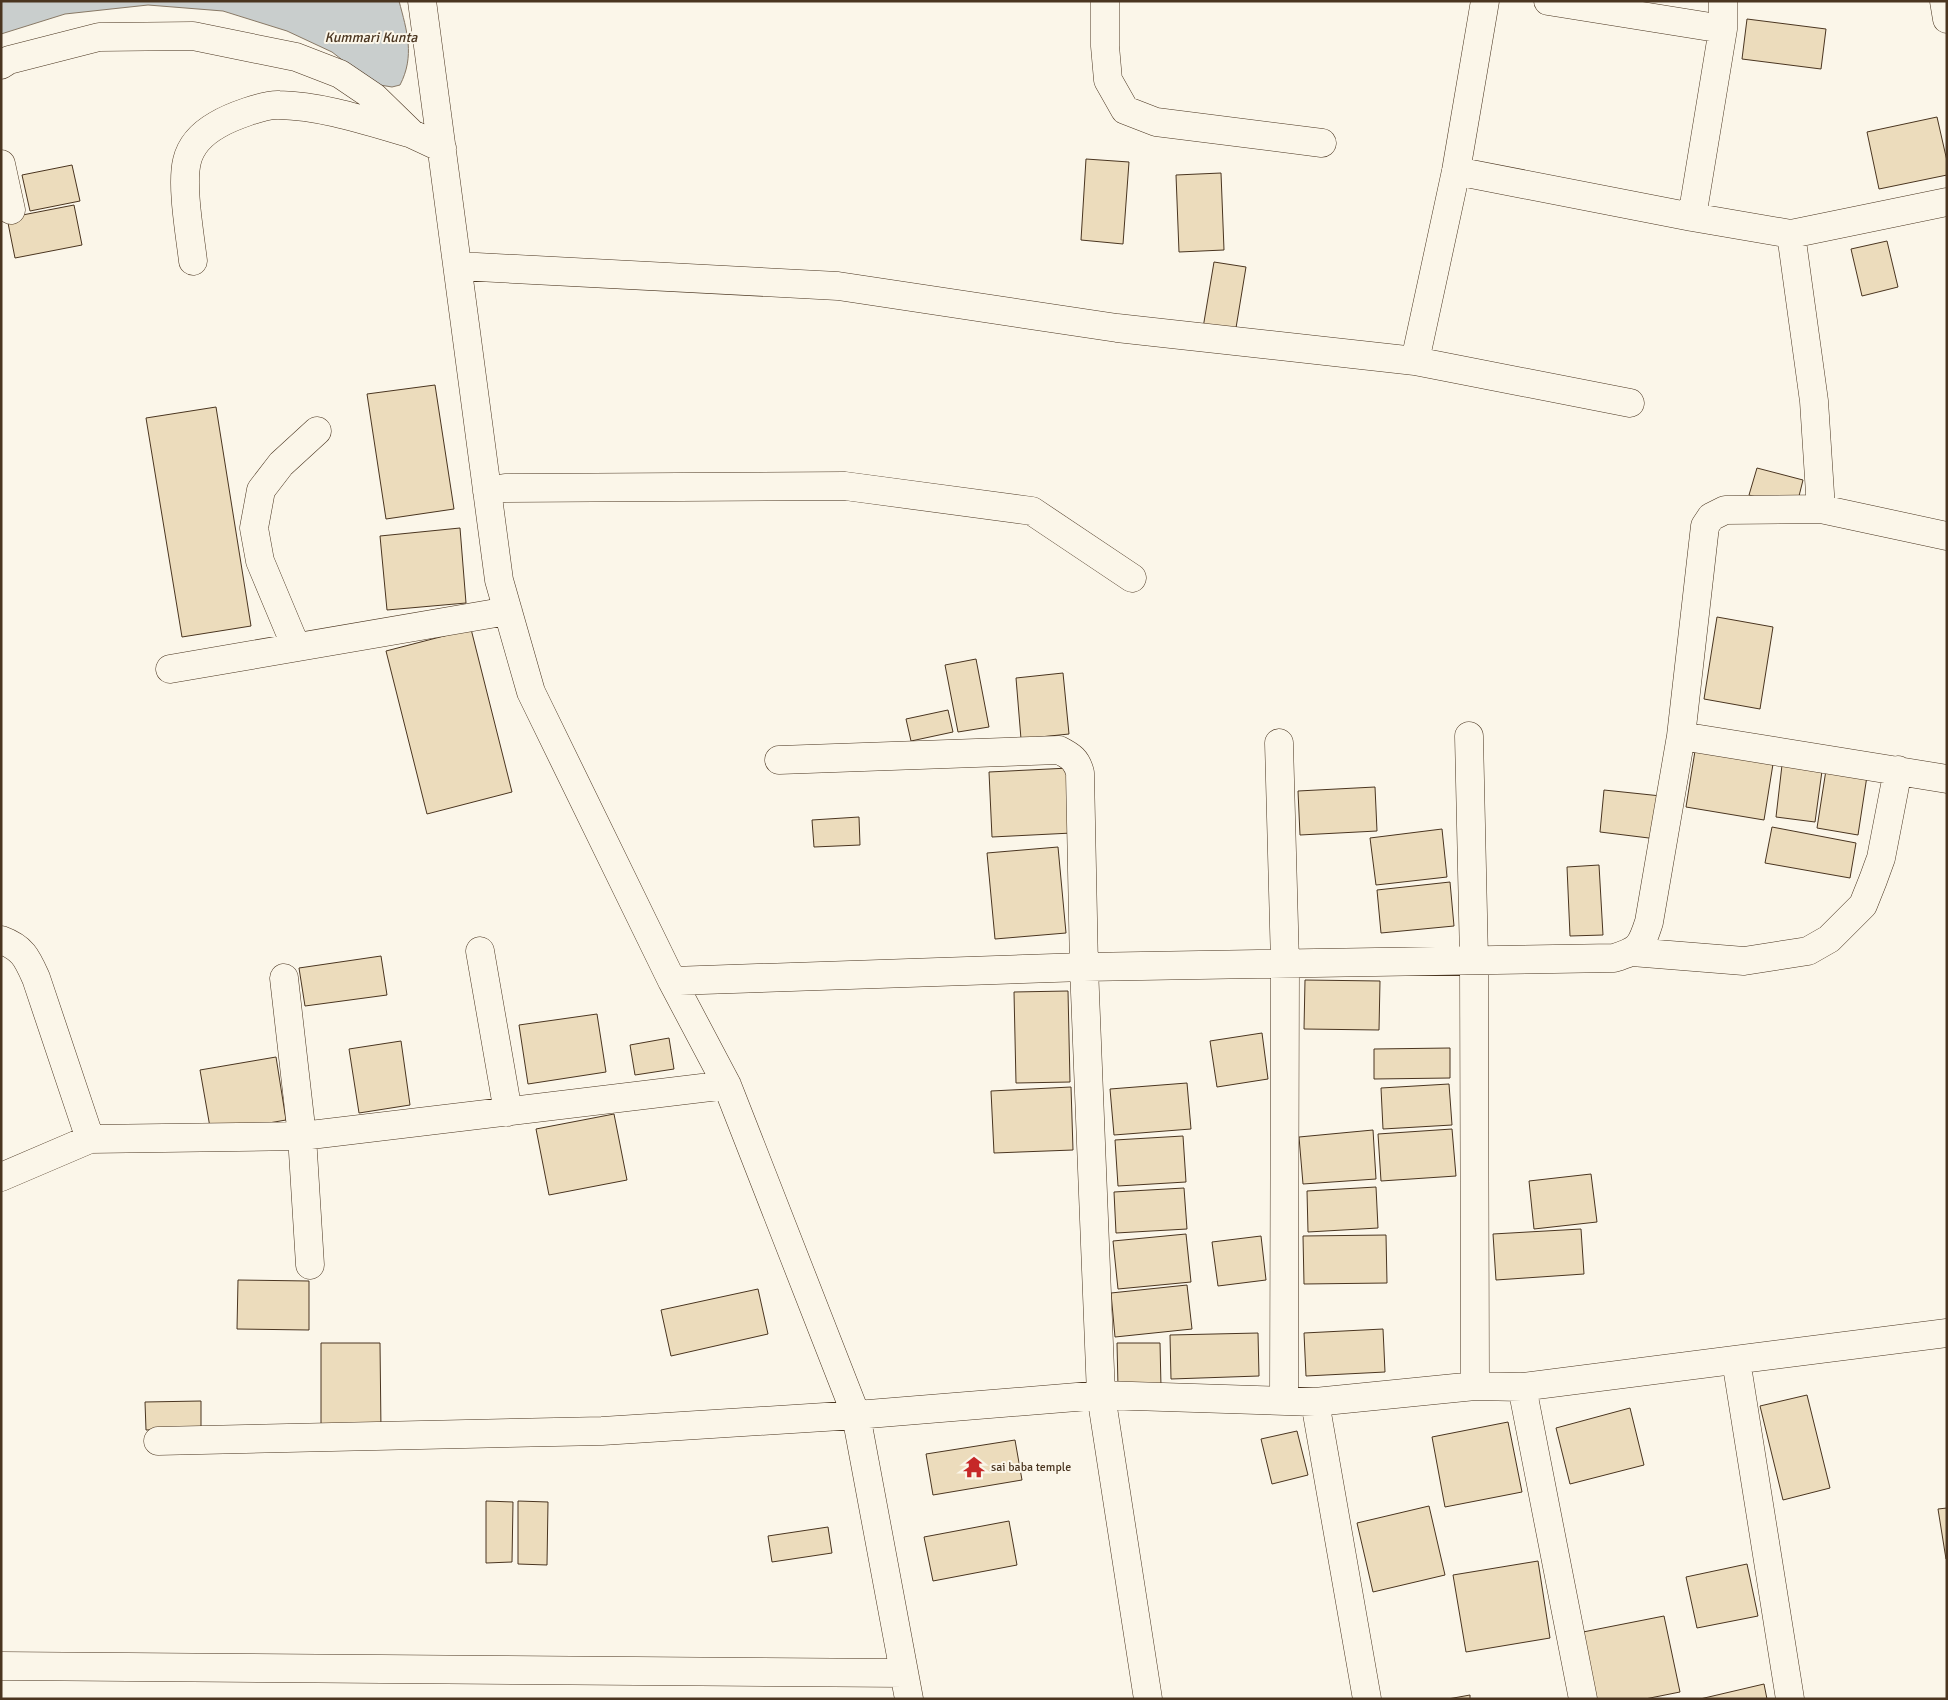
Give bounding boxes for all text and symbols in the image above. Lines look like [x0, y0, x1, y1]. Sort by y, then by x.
water label: Kummari Kunta [325, 29, 418, 46]
temple icon: sai baba temple [961, 1454, 987, 1480]
place label: sai baba temple [991, 1460, 1071, 1475]

